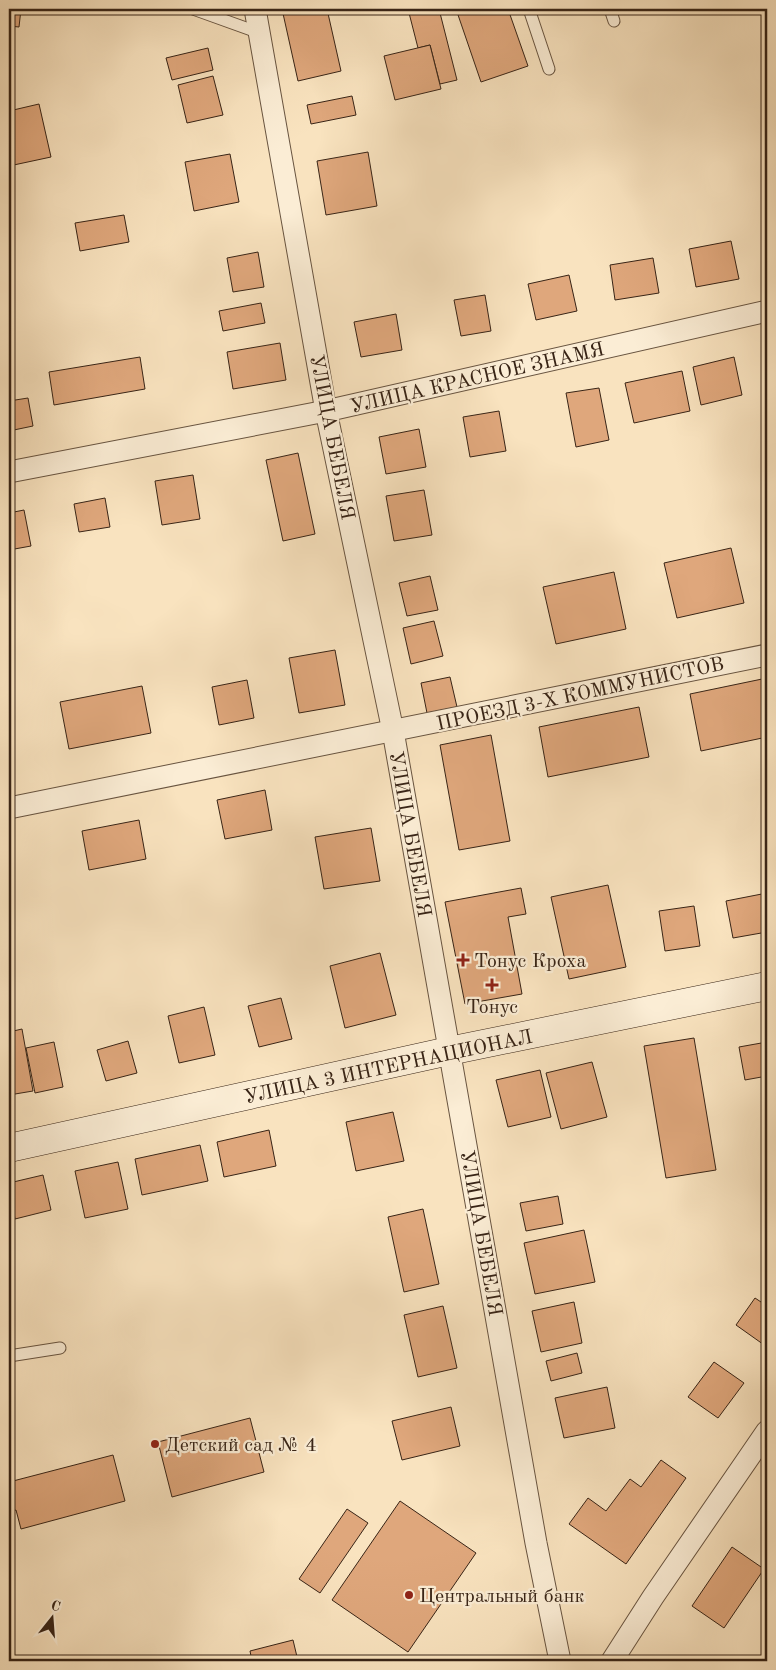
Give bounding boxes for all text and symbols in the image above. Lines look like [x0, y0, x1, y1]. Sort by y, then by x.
street label: УЛИЦА КРАСНОЕ ЗНАМЯ [348, 340, 607, 418]
street label: УЛИЦА БЕБЕЛЯ [305, 353, 357, 522]
street label: ПРОЕЗД 3-Х КОММУНИСТОВ [435, 655, 726, 735]
street label: УЛИЦА БЕБЕЛЯ [385, 750, 433, 919]
place label: Тонус Кроха [474, 952, 587, 972]
marker: Тонус Кроха [456, 953, 470, 967]
marker: Тонус [485, 978, 499, 992]
place label: Тонус [466, 998, 518, 1018]
street label: УЛИЦА 3 ИНТЕРНАЦИОНАЛ [242, 1028, 534, 1108]
street label: УЛИЦА БЕБЕЛЯ [456, 1149, 504, 1318]
place label: Детский сад № 4 [165, 1436, 317, 1456]
marker: Детский сад № 4 [149, 1438, 161, 1450]
place label: Центральный банк [419, 1587, 585, 1607]
marker: Центральный банк [403, 1589, 415, 1601]
north arrow [28, 1592, 78, 1642]
text: С [49, 1598, 62, 1615]

